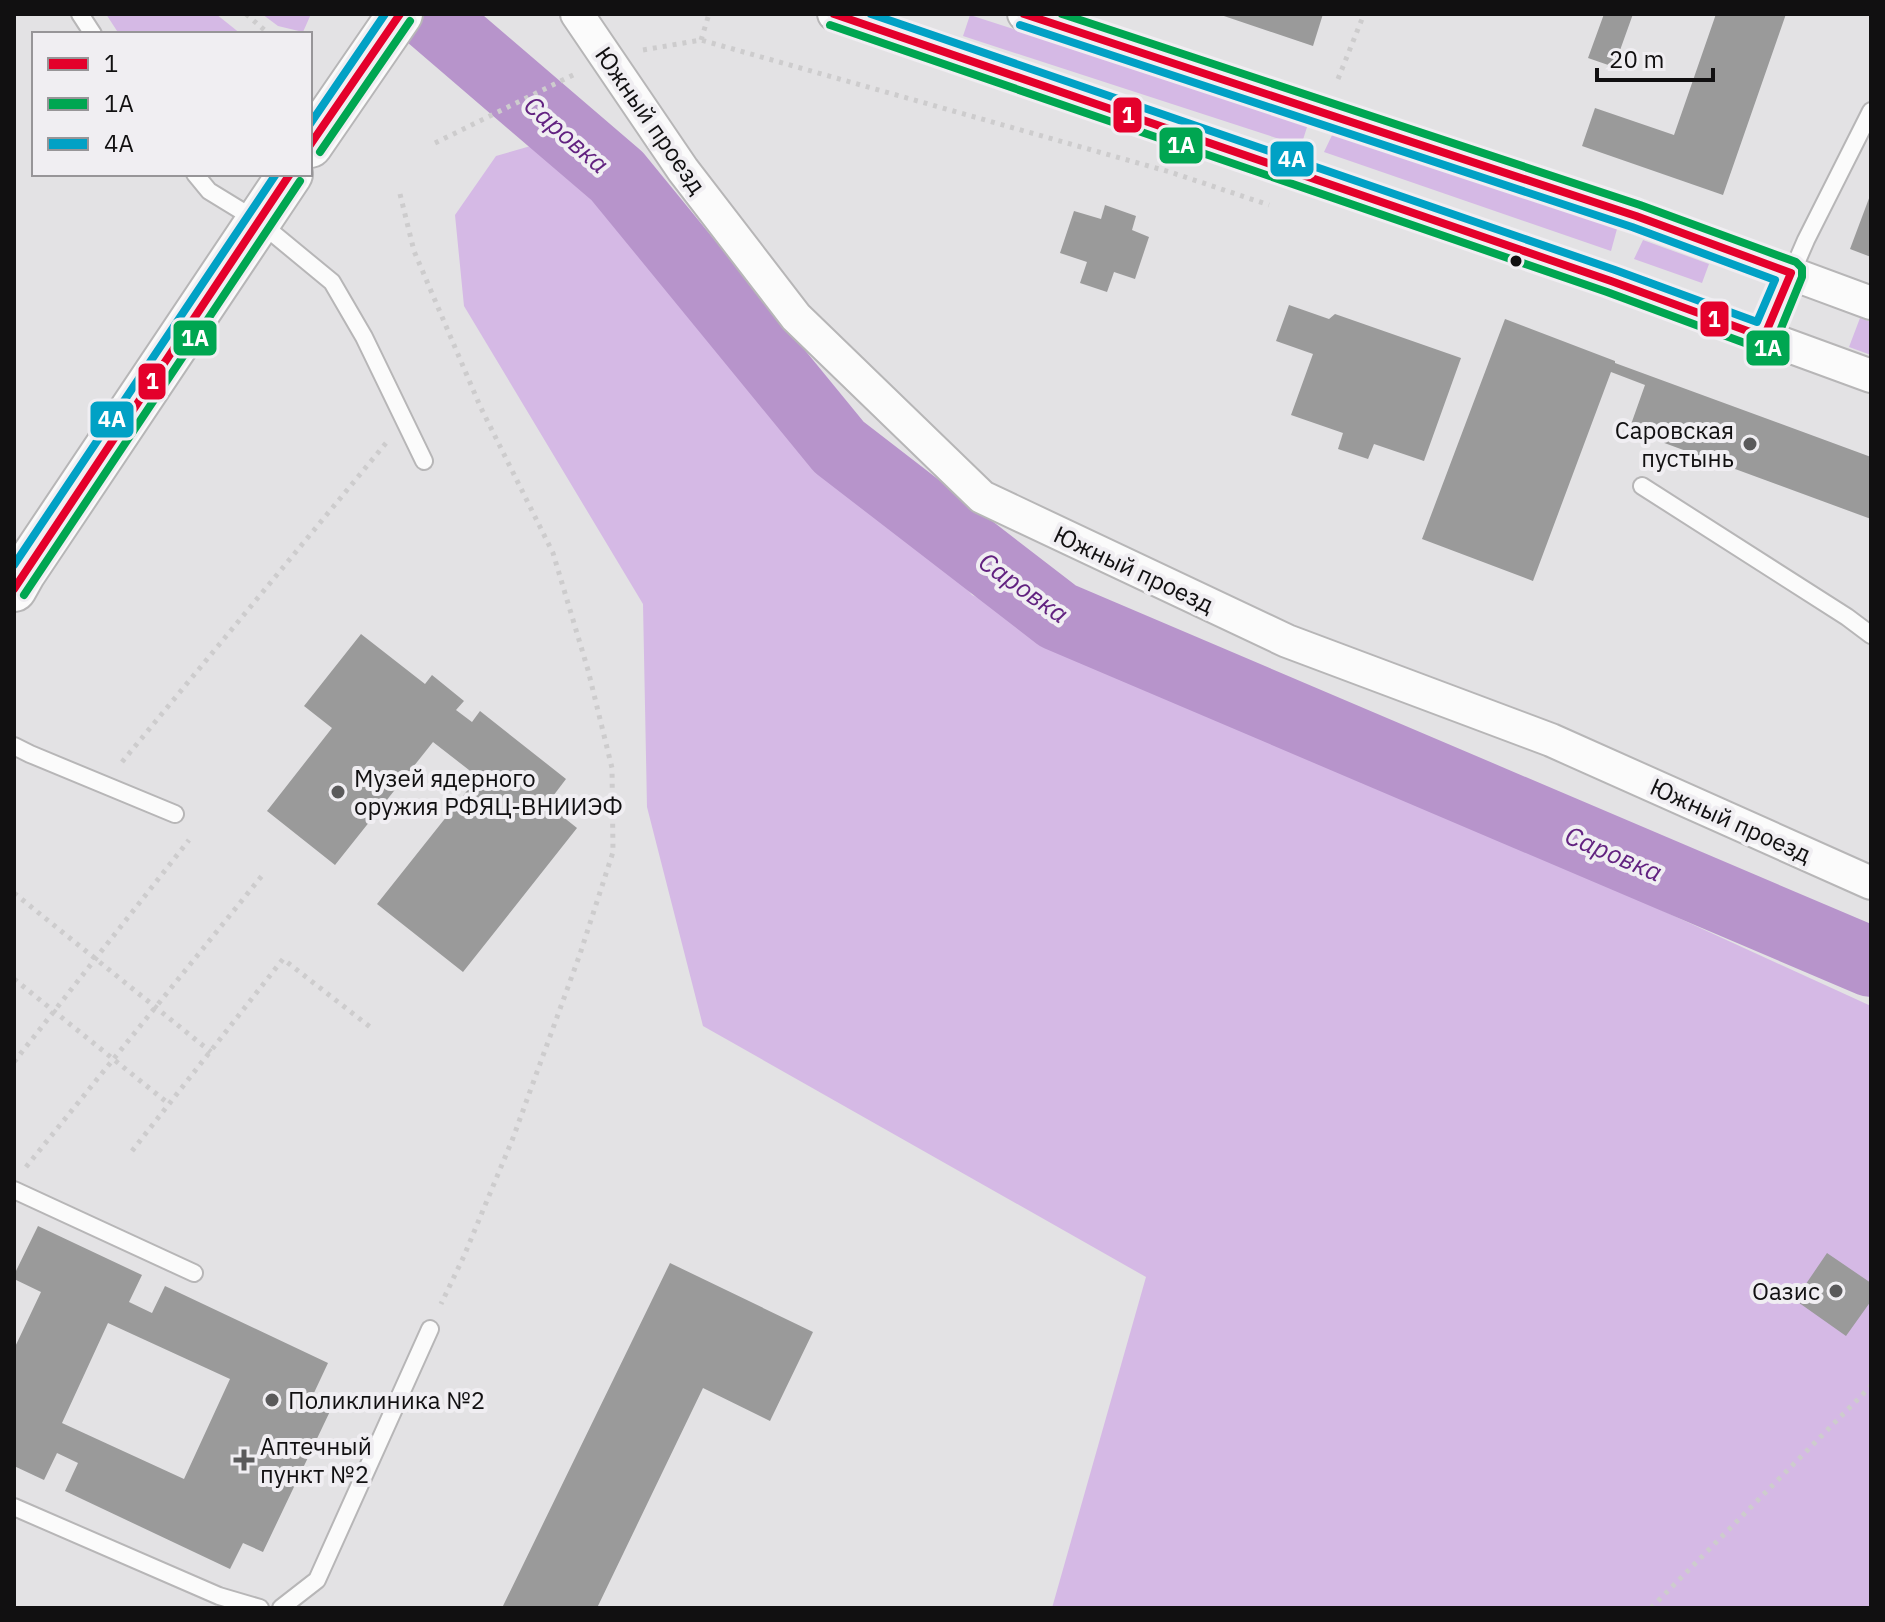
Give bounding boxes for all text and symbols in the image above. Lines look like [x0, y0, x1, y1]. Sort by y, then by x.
legend [32, 32, 312, 176]
scale bar [1597, 32, 1713, 82]
street label: Южный проезд [588, 40, 714, 200]
text: 20 m [1609, 43, 1664, 75]
text: 1 [104, 47, 118, 79]
text: 1А [104, 87, 134, 119]
water label: Саровка [517, 88, 617, 180]
line badge: 1 [1112, 96, 1143, 134]
text: 1 [1121, 100, 1135, 129]
line badge: 1А [1158, 126, 1204, 165]
text: 4А [104, 127, 134, 159]
text: 1А [1167, 130, 1195, 159]
line badge: 4А [1269, 140, 1315, 178]
text: 4А [1278, 144, 1306, 173]
unlabelled marker [1508, 253, 1524, 269]
line badge: 1 [1699, 300, 1730, 338]
text: 1 [1707, 304, 1721, 333]
line badge: 1А [172, 319, 218, 357]
text: 1А [181, 323, 209, 352]
line badge: 1А [1745, 329, 1791, 367]
text: 1А [1754, 333, 1782, 362]
line badge: 1 [137, 362, 167, 401]
text: 1 [145, 366, 159, 395]
line badge: 4А [89, 400, 135, 439]
text: 4А [98, 404, 126, 433]
place label: Саровская пустынь [1615, 414, 1734, 474]
marker: Саровская пустынь [1741, 435, 1759, 453]
street label: Южный проезд [1049, 518, 1219, 620]
water label: Саровка [972, 544, 1076, 630]
place label: Музей ядерного оружия РФЯЦ-ВНИИЭФ [354, 762, 623, 822]
street label: Южный проезд [1645, 770, 1817, 870]
marker: Музей ядерного оружия РФЯЦ-ВНИИЭФ [329, 783, 347, 801]
water label: Саровка [1560, 817, 1668, 889]
place label: Оазис [1752, 1275, 1820, 1307]
marker: Оазис [1827, 1282, 1845, 1300]
place label: Поликлиника №2 [288, 1384, 485, 1416]
marker: Поликлиника №2 [263, 1391, 281, 1409]
place label: Аптечный пункт №2 [260, 1430, 372, 1490]
marker: Аптечный пункт №2 [235, 1451, 253, 1469]

